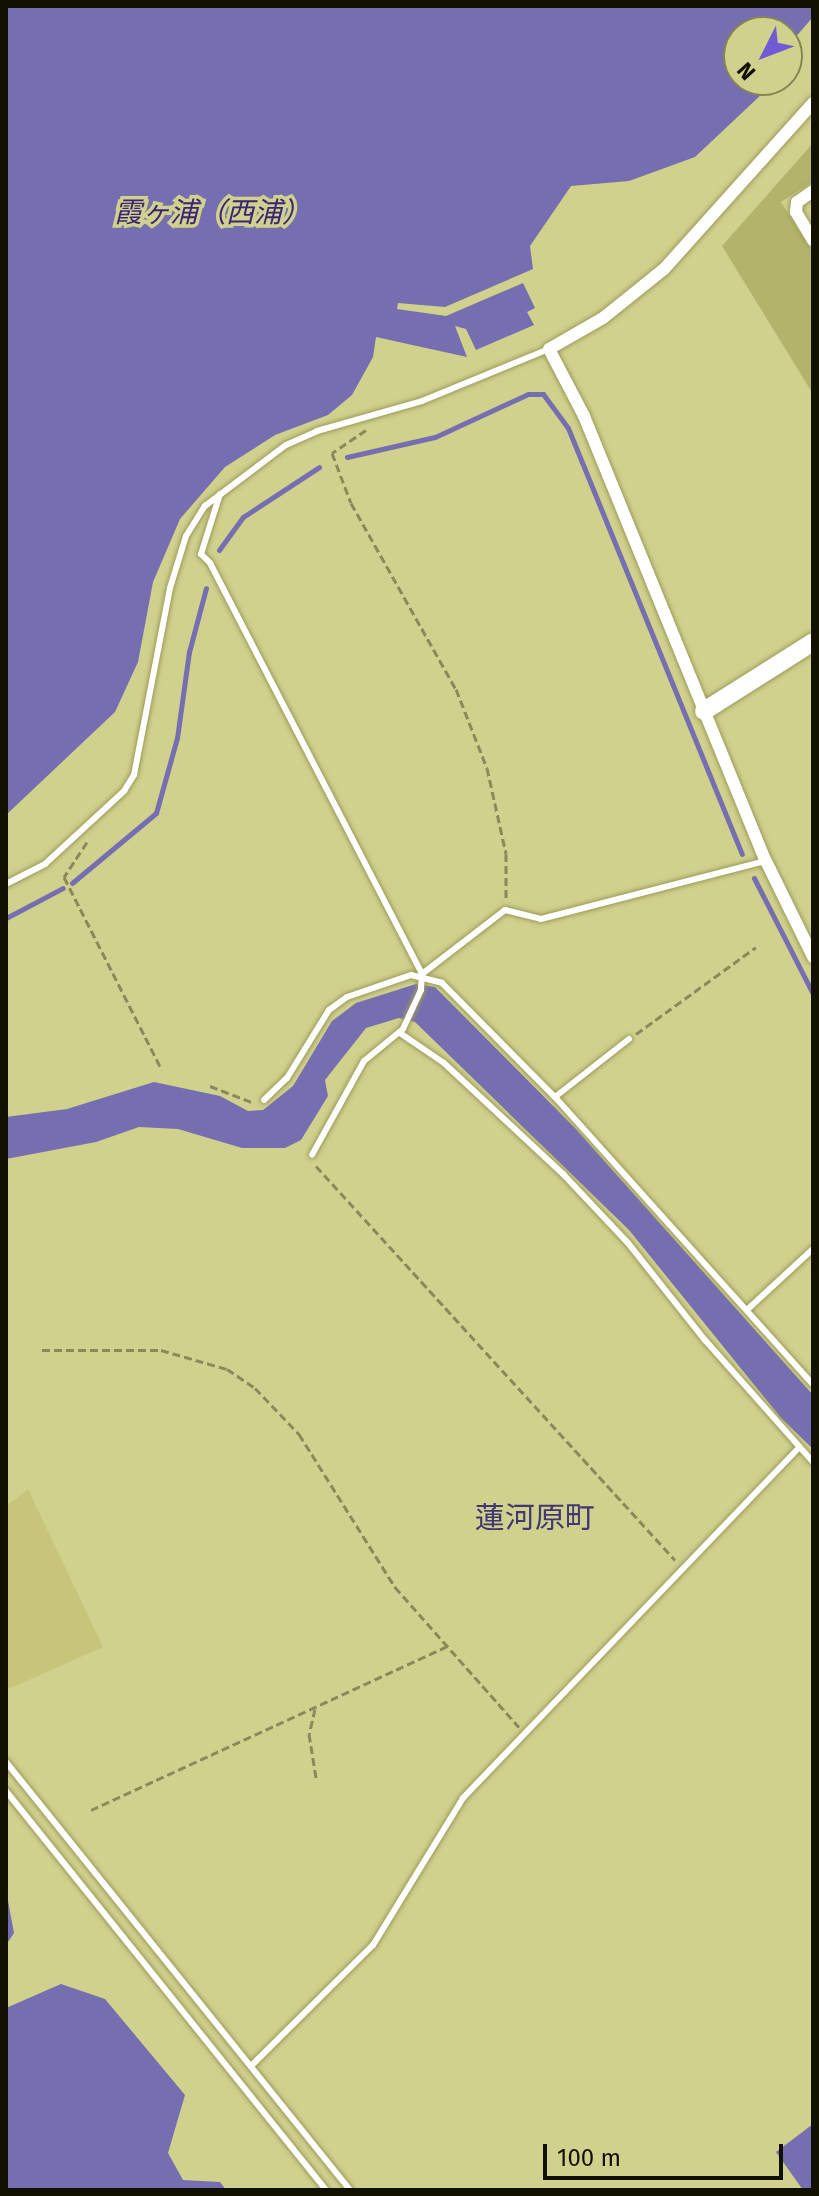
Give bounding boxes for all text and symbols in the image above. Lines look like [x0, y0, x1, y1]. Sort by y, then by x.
north arrow [723, 16, 803, 96]
text: N [731, 57, 761, 86]
water label: 霞ヶ浦（西浦） [114, 196, 310, 230]
district label: 蓮河原町 [475, 1500, 595, 1536]
scale bar [547, 2128, 787, 2178]
text: 100 m [557, 2144, 621, 2172]

